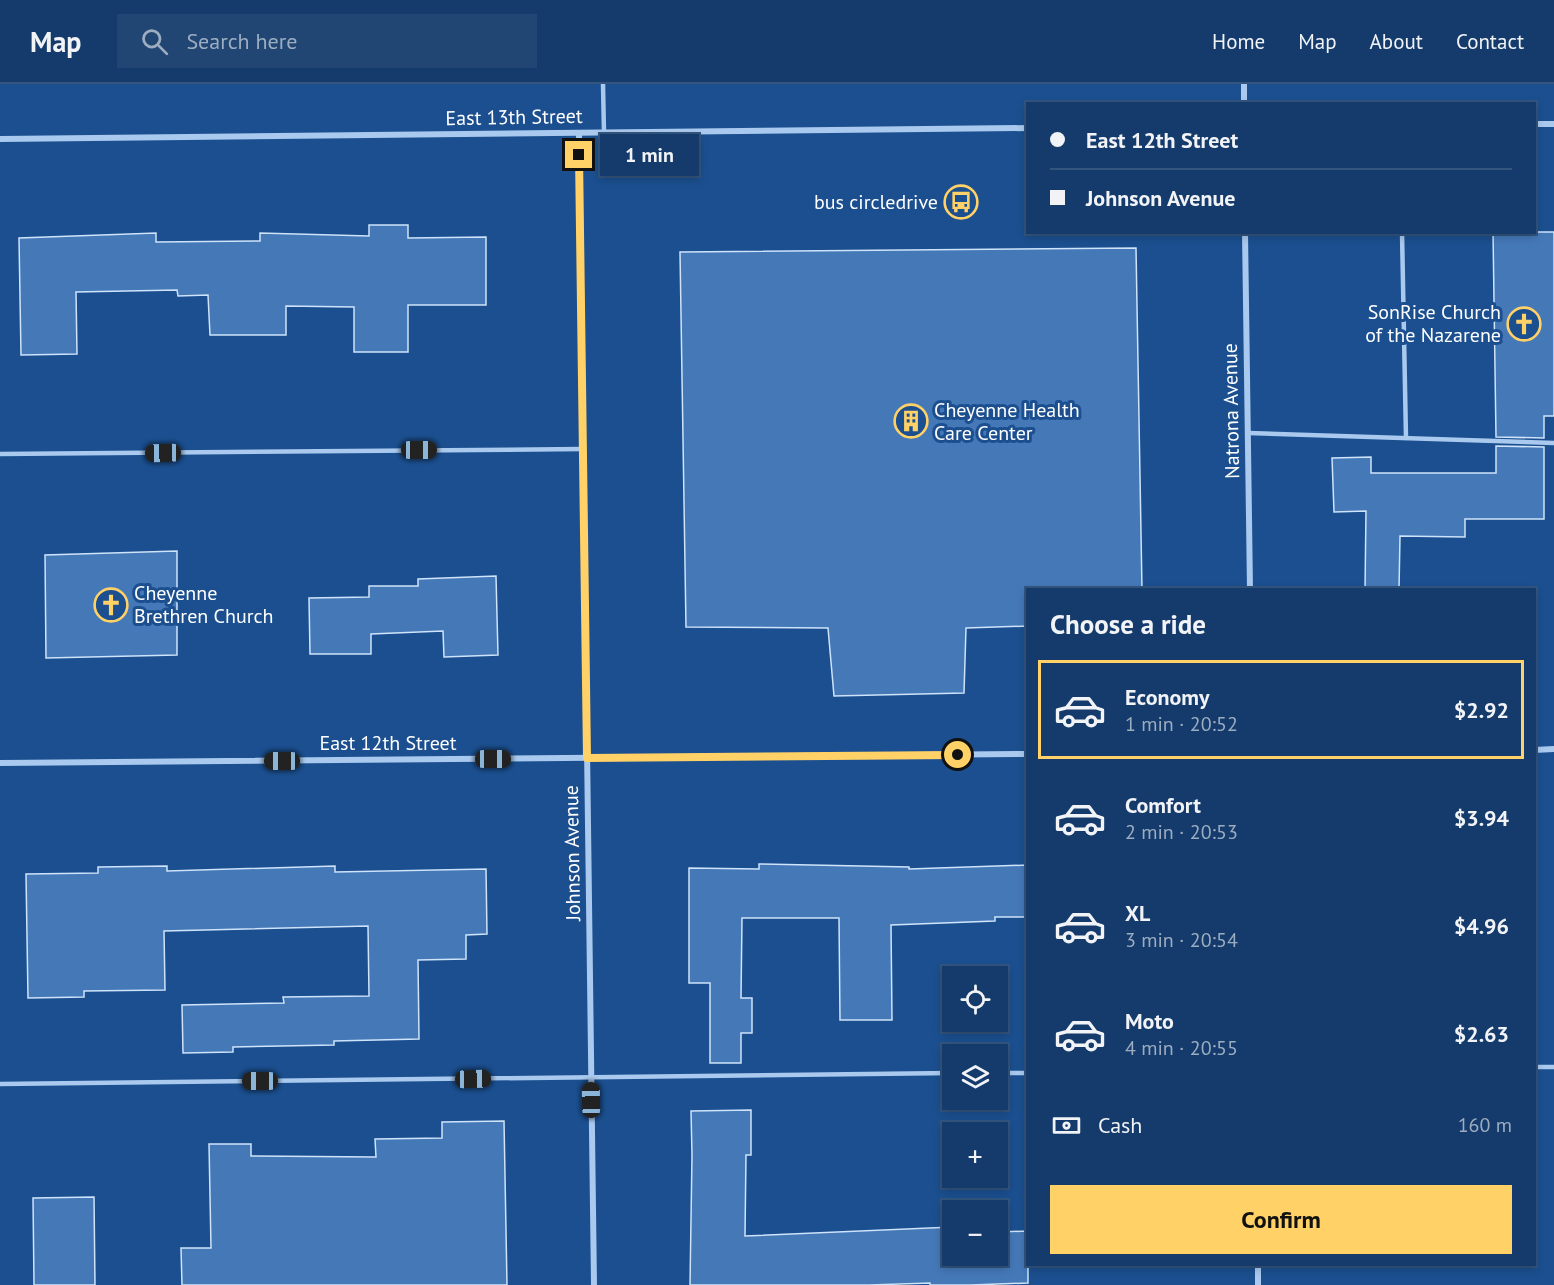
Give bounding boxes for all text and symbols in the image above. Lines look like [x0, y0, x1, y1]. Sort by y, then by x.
search box [117, 14, 537, 68]
text: Map [30, 23, 81, 60]
icon: search [138, 25, 171, 58]
text: Search here [186, 27, 297, 55]
text: Home [1212, 28, 1265, 55]
text: Map [1298, 28, 1337, 55]
text: About [1370, 28, 1423, 55]
text: Contact [1456, 28, 1524, 55]
street label: East 13th Street [445, 103, 583, 131]
text: East 12th Street [1086, 126, 1238, 154]
callout: 1 min [600, 134, 699, 176]
route end [565, 141, 592, 168]
text: 1 min [625, 142, 674, 168]
bus stop icon: bus circledrive [943, 184, 979, 220]
text: Johnson Avenue [1086, 184, 1236, 212]
place label: bus circledrive [814, 189, 938, 215]
place label: SonRise Church of the Nazarene [1365, 299, 1501, 348]
church icon: SonRise Church of the Nazarene [1506, 306, 1542, 342]
street label: Natrona Avenue [1217, 343, 1245, 479]
place label: Cheyenne Health Care Center [934, 397, 1080, 446]
building icon: Cheyenne Health Care Center [893, 403, 929, 439]
car [401, 441, 437, 459]
car [145, 444, 181, 462]
place label: Cheyenne Brethren Church [134, 580, 274, 629]
church icon: Cheyenne Brethren Church [93, 587, 129, 623]
text: Choose a ride [1050, 607, 1206, 641]
icon: car [1053, 683, 1107, 737]
text: Economy [1125, 683, 1209, 711]
text: $2.92 [1454, 696, 1509, 724]
text: 1 min · 20:52 [1125, 711, 1238, 737]
street label: East 12th Street [319, 730, 457, 756]
route start [944, 741, 971, 768]
car [475, 750, 511, 768]
car [264, 752, 300, 770]
street label: Johnson Avenue [558, 785, 586, 922]
icon: car [1053, 791, 1107, 845]
text: Comfort [1125, 791, 1201, 819]
text: $3.94 [1454, 804, 1509, 832]
text: 2 min · 20:53 [1125, 819, 1238, 845]
icon: car [1053, 899, 1107, 953]
text: XL [1125, 899, 1150, 927]
text: $4.96 [1454, 912, 1509, 940]
text: 3 min · 20:54 [1125, 927, 1238, 953]
map controls [942, 966, 1008, 1266]
button: locate [942, 966, 1008, 1032]
icon: car [1053, 1007, 1107, 1061]
text: Moto [1125, 1007, 1174, 1035]
text: $2.63 [1454, 1020, 1509, 1048]
text: 4 min · 20:55 [1125, 1035, 1238, 1061]
button: layers [942, 1044, 1008, 1110]
car [455, 1070, 491, 1088]
car [242, 1072, 278, 1090]
car [582, 1082, 600, 1118]
icon: cash [1050, 1109, 1083, 1142]
text: Cash [1098, 1111, 1142, 1139]
text: 160 m [1458, 1112, 1512, 1138]
button: + [942, 1122, 1008, 1188]
button: Confirm [1050, 1185, 1512, 1254]
button: − [942, 1200, 1008, 1266]

